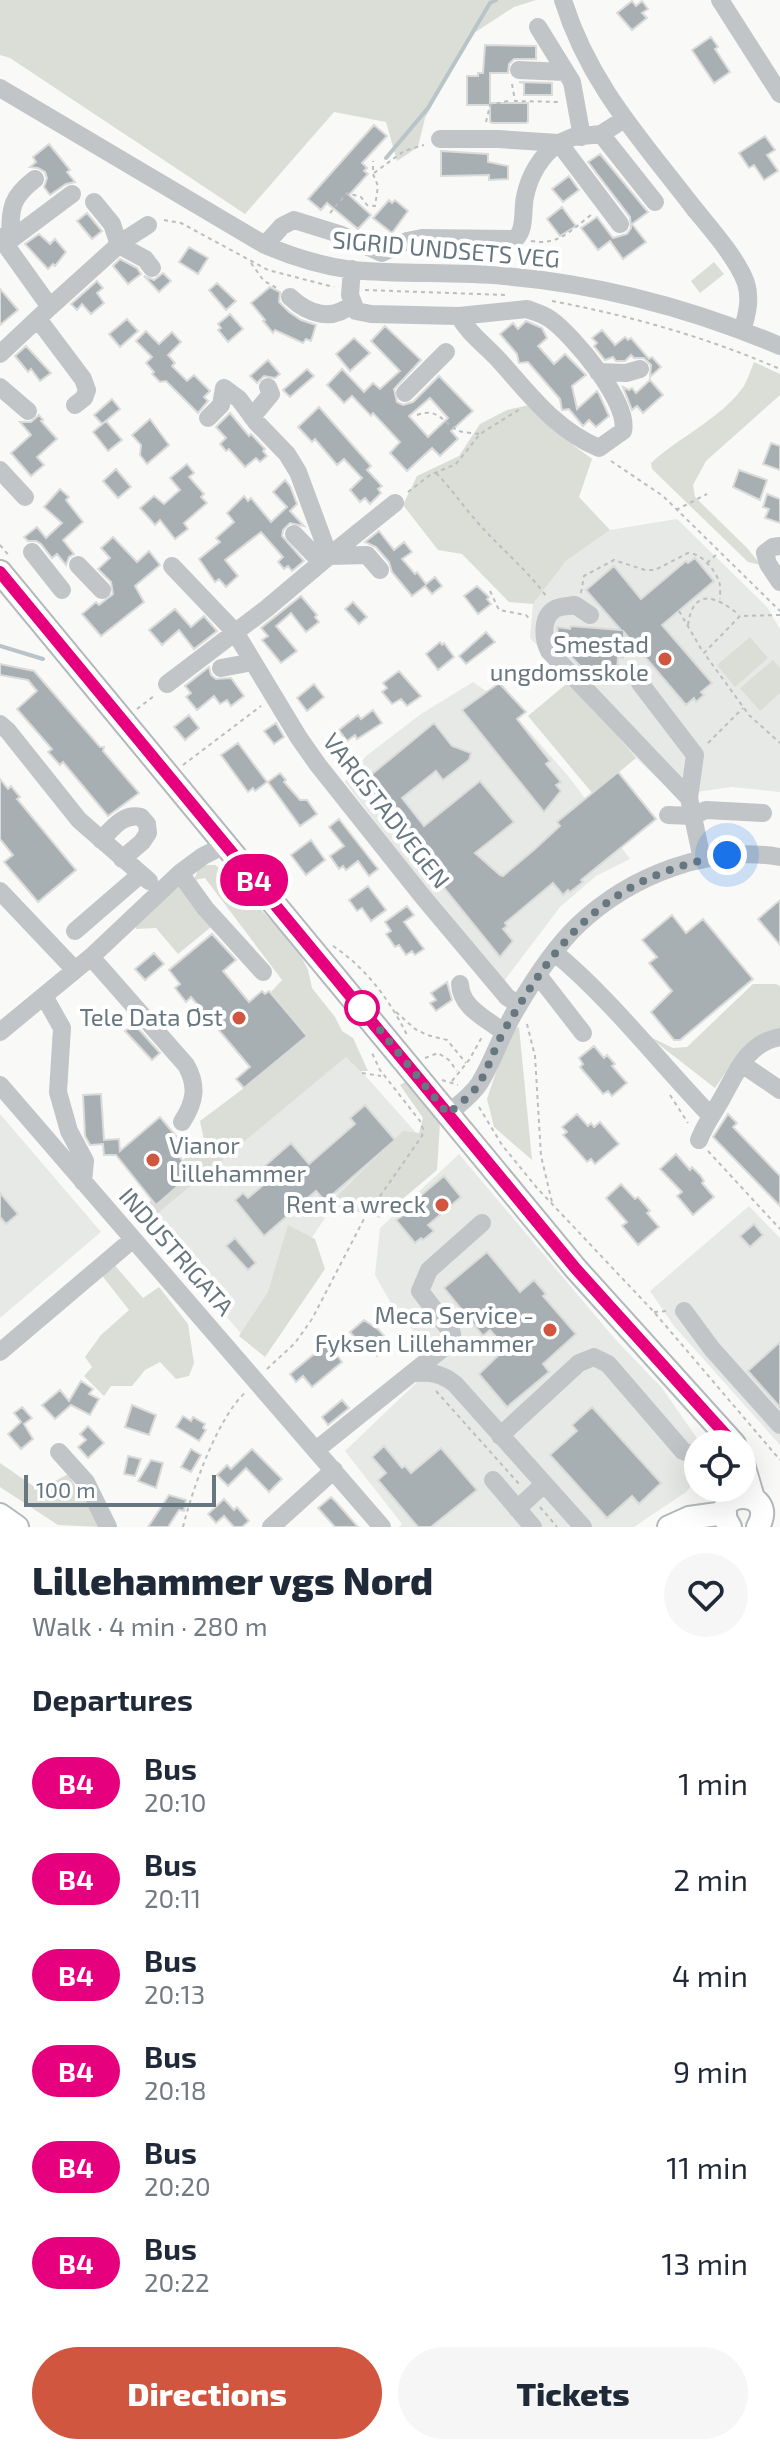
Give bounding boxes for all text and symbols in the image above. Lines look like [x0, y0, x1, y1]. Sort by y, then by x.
street label: SIGRID UNDSETS VEG [331, 224, 561, 273]
place label: Smestad ungdomsskole [490, 629, 649, 686]
marker: Smestad ungdomsskole [656, 650, 674, 668]
street label: VARGSTADVEGEN [318, 727, 457, 893]
your location [707, 835, 747, 875]
line badge: B4 [218, 854, 290, 906]
text: B4 [236, 863, 272, 897]
unlabelled marker [345, 991, 379, 1025]
place label: Tele Data Øst [79, 1002, 223, 1031]
marker: Tele Data Øst [230, 1009, 248, 1027]
place label: Vianor Lillehammer [169, 1130, 306, 1187]
marker: Vianor Lillehammer [144, 1151, 162, 1169]
street label: INDUSTRIGATA [114, 1181, 241, 1321]
place label: Rent a wreck [286, 1189, 426, 1218]
marker: Rent a wreck [433, 1196, 451, 1214]
place label: Meca Service - Fyksen Lillehammer [315, 1300, 534, 1357]
marker: Meca Service - Fyksen Lillehammer [541, 1321, 559, 1339]
map controls [684, 1430, 756, 1502]
button: locate [684, 1430, 756, 1502]
scale bar [24, 1471, 216, 1507]
text: 100 m [36, 1476, 95, 1502]
button: heart [664, 1553, 748, 1637]
text: Lillehammer vgs Nord [32, 1557, 433, 1603]
text: Walk · 4 min · 280 m [32, 1610, 268, 1641]
text: Departures [32, 1681, 193, 1717]
text: Bus [144, 1750, 197, 1786]
text: 1 min [678, 1765, 748, 1801]
text: B4 [58, 1766, 94, 1800]
text: 20:10 [144, 1786, 206, 1817]
text: Bus [144, 1846, 197, 1882]
text: 2 min [673, 1861, 748, 1897]
text: B4 [58, 1862, 94, 1896]
text: 20:11 [144, 1882, 201, 1913]
text: Bus [144, 1942, 197, 1978]
text: 4 min [672, 1957, 748, 1993]
text: B4 [58, 1958, 94, 1992]
text: 20:13 [144, 1978, 205, 2009]
text: Bus [144, 2038, 197, 2074]
text: 9 min [673, 2053, 748, 2089]
text: B4 [58, 2054, 94, 2088]
text: 20:18 [144, 2074, 207, 2105]
text: Bus [144, 2134, 197, 2170]
text: 11 min [666, 2149, 748, 2185]
text: B4 [58, 2150, 94, 2184]
text: 20:20 [144, 2170, 211, 2201]
text: Bus [144, 2230, 197, 2266]
text: 13 min [662, 2245, 748, 2281]
text: B4 [58, 2246, 94, 2280]
text: 20:22 [144, 2266, 210, 2297]
button: Directions [32, 2347, 382, 2439]
button: Tickets [398, 2347, 748, 2439]

